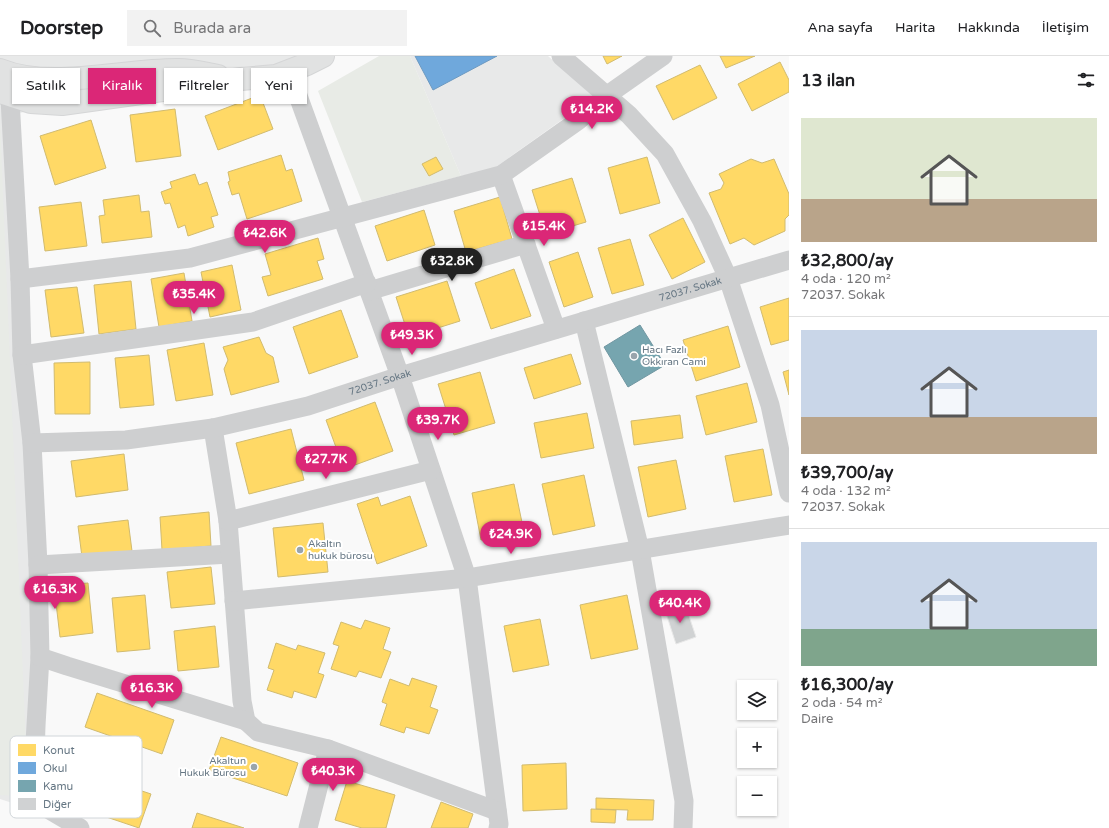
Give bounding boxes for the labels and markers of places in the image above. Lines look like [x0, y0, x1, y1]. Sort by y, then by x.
pin: ₺14.2K [559, 96, 625, 130]
pin: ₺15.4K [511, 213, 577, 247]
pin: ₺42.6K [232, 220, 298, 254]
pin: ₺32.8K [419, 248, 485, 282]
pin: ₺35.4K [161, 281, 227, 315]
pin: ₺49.3K [379, 322, 445, 356]
place label: Hacı Fazlı Okkıran Cami [642, 344, 706, 368]
marker: Hacı Fazlı Okkıran Cami [629, 351, 639, 361]
pin: ₺39.7K [405, 407, 471, 441]
pin: ₺27.7K [293, 446, 359, 480]
pin: ₺24.9K [478, 521, 544, 555]
place label: Akaltın hukuk bürosu [308, 538, 373, 562]
marker: Akaltın hukuk bürosu [295, 545, 305, 555]
pin: ₺16.3K [22, 576, 88, 610]
pin: ₺40.4K [647, 590, 713, 624]
pin: ₺16.3K [119, 675, 185, 709]
place label: Akaltun Hukuk Bürosu [179, 755, 246, 779]
pin: ₺40.3K [300, 758, 366, 792]
marker: Akaltun Hukuk Bürosu [249, 762, 259, 772]

